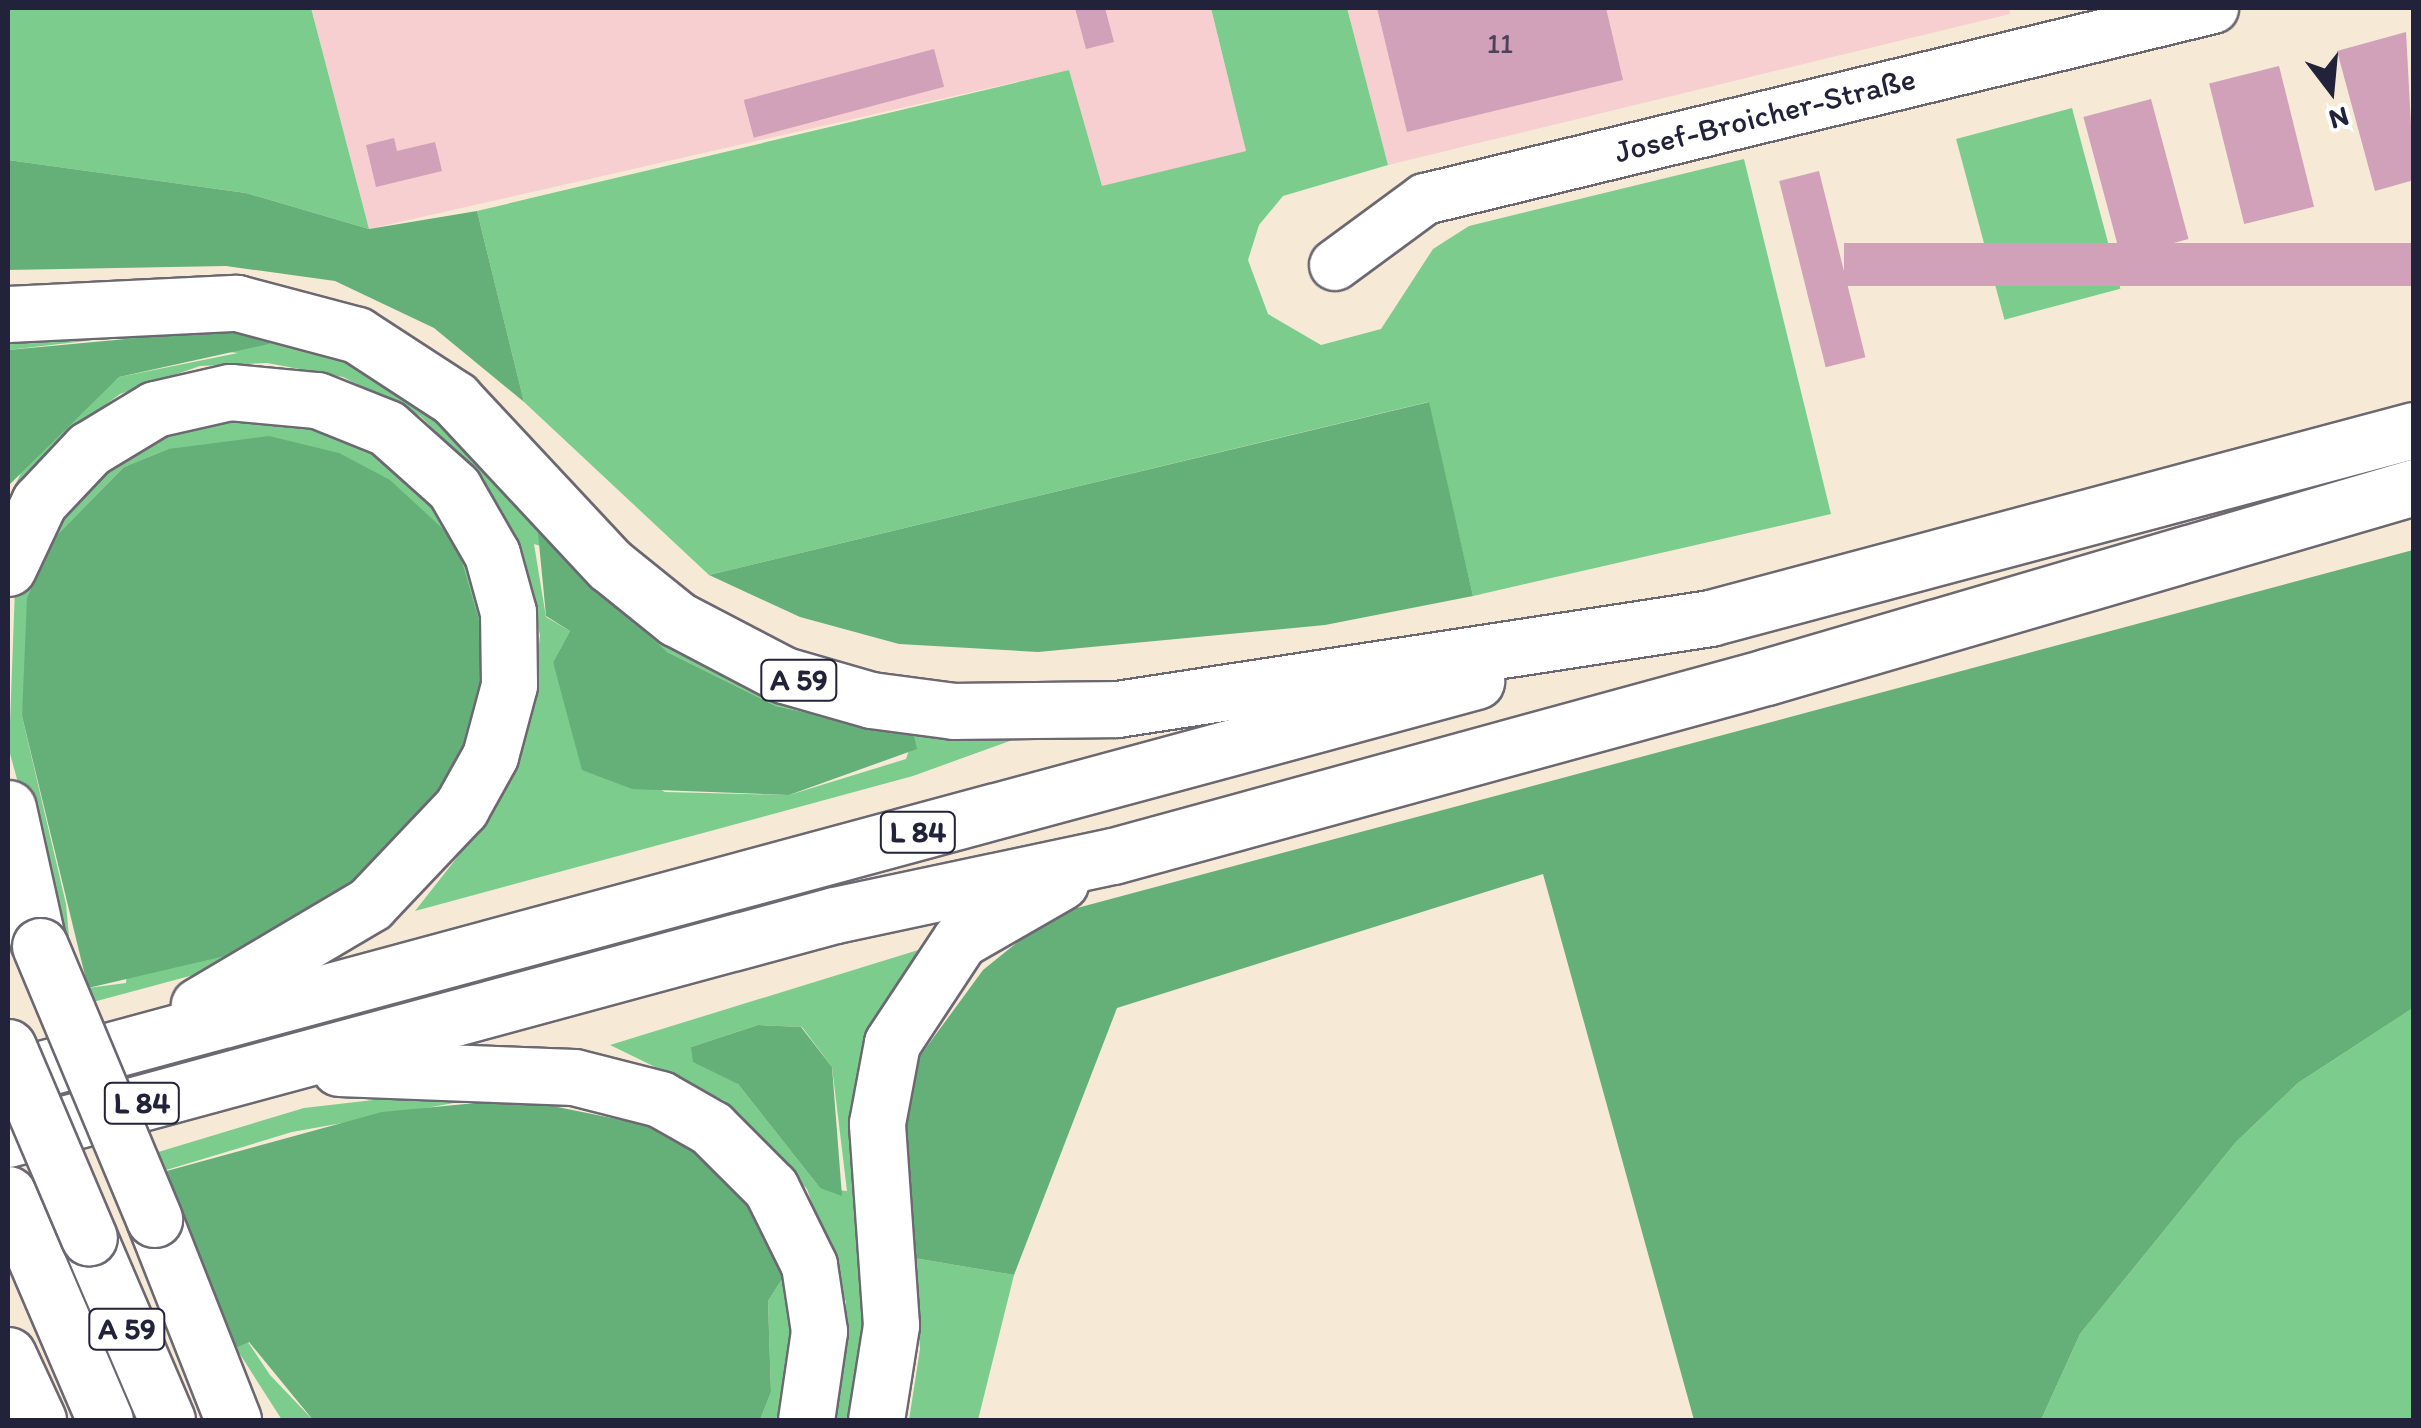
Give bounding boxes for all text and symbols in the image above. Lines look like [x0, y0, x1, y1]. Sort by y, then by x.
house number: 11 [1487, 26, 1513, 60]
north arrow [2281, 40, 2381, 140]
street label: Josef-Broicher-Straße [1611, 59, 1919, 171]
text: N [2325, 100, 2353, 138]
road number: A 59 [759, 655, 839, 705]
road number: L 84 [878, 807, 958, 857]
road number: L 84 [102, 1078, 182, 1128]
road number: A 59 [87, 1304, 167, 1354]

